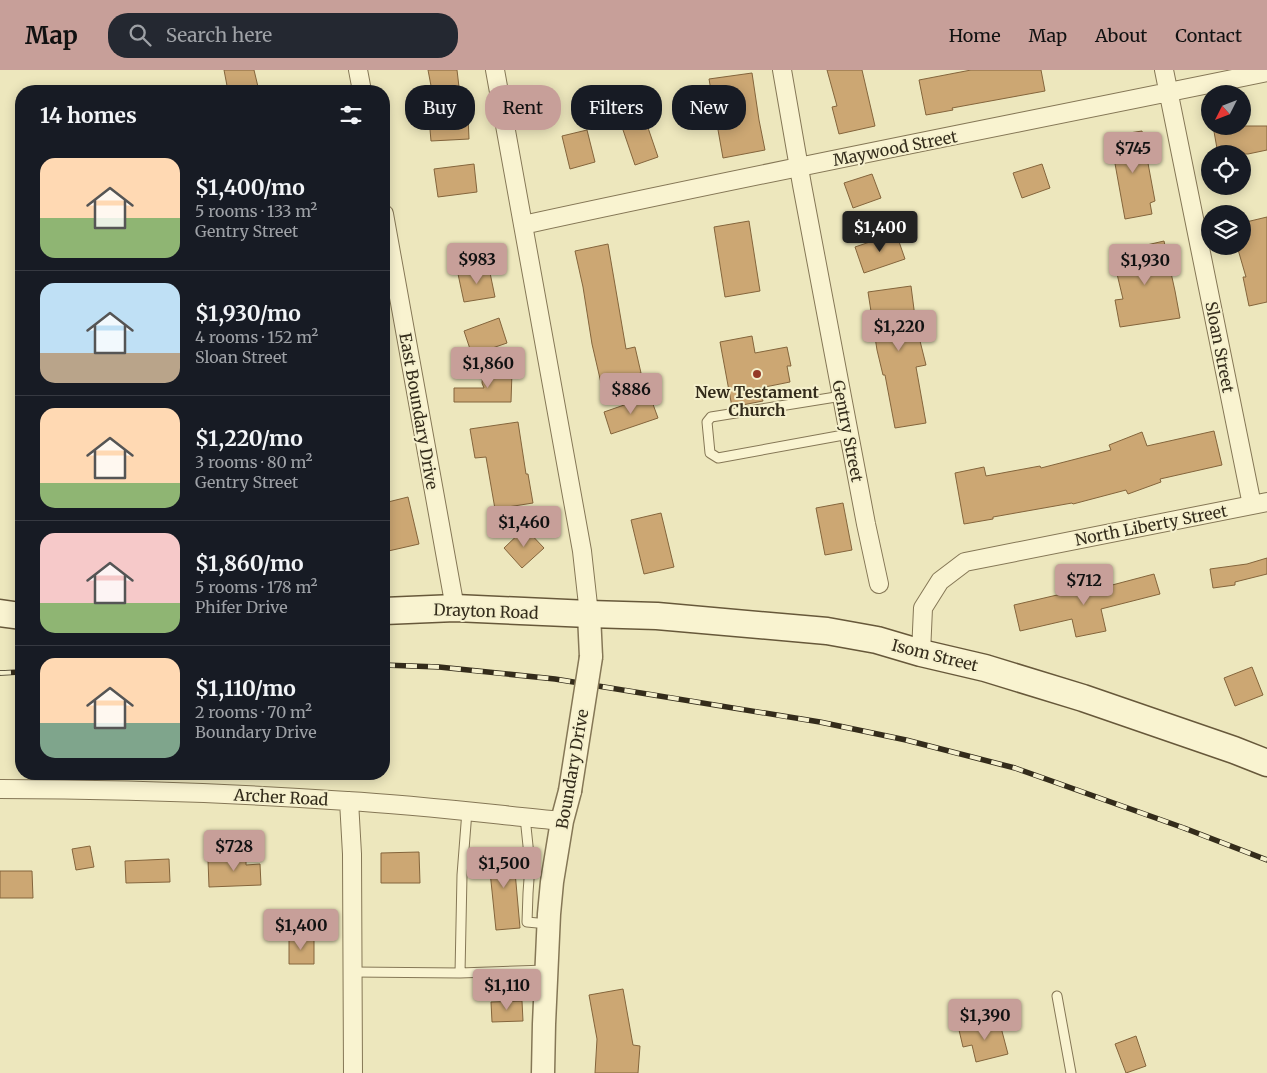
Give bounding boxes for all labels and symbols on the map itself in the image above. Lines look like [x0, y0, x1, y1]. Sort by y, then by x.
north arrow [1201, 85, 1251, 135]
street label: Maywood Street [831, 126, 960, 170]
pin: $745 [1103, 132, 1163, 174]
pin: $1,400 [839, 210, 921, 253]
pin: $983 [447, 242, 507, 285]
pin: $1,930 [1104, 244, 1186, 286]
street label: Sloan Street [1201, 300, 1239, 395]
pin: $1,220 [858, 310, 940, 352]
street label: East Boundary Drive [395, 331, 443, 491]
pin: $1,860 [447, 346, 529, 389]
marker: New Testament Church [751, 368, 763, 380]
pin: $886 [601, 372, 661, 415]
street label: Gentry Street [828, 378, 868, 484]
place label: New Testament Church [695, 382, 819, 420]
street label: North Liberty Street [1073, 500, 1230, 550]
pin: $1,460 [483, 506, 565, 548]
pin: $712 [1054, 564, 1114, 606]
street label: Drayton Road [433, 599, 539, 623]
street label: Isom Street [890, 635, 981, 676]
street label: Boundary Drive [552, 707, 592, 831]
street label: Archer Road [232, 784, 329, 809]
pin: $728 [204, 830, 264, 872]
pin: $1,500 [463, 846, 545, 889]
pin: $1,400 [260, 908, 342, 951]
pin: $1,110 [466, 968, 548, 1011]
pin: $1,390 [944, 998, 1026, 1041]

